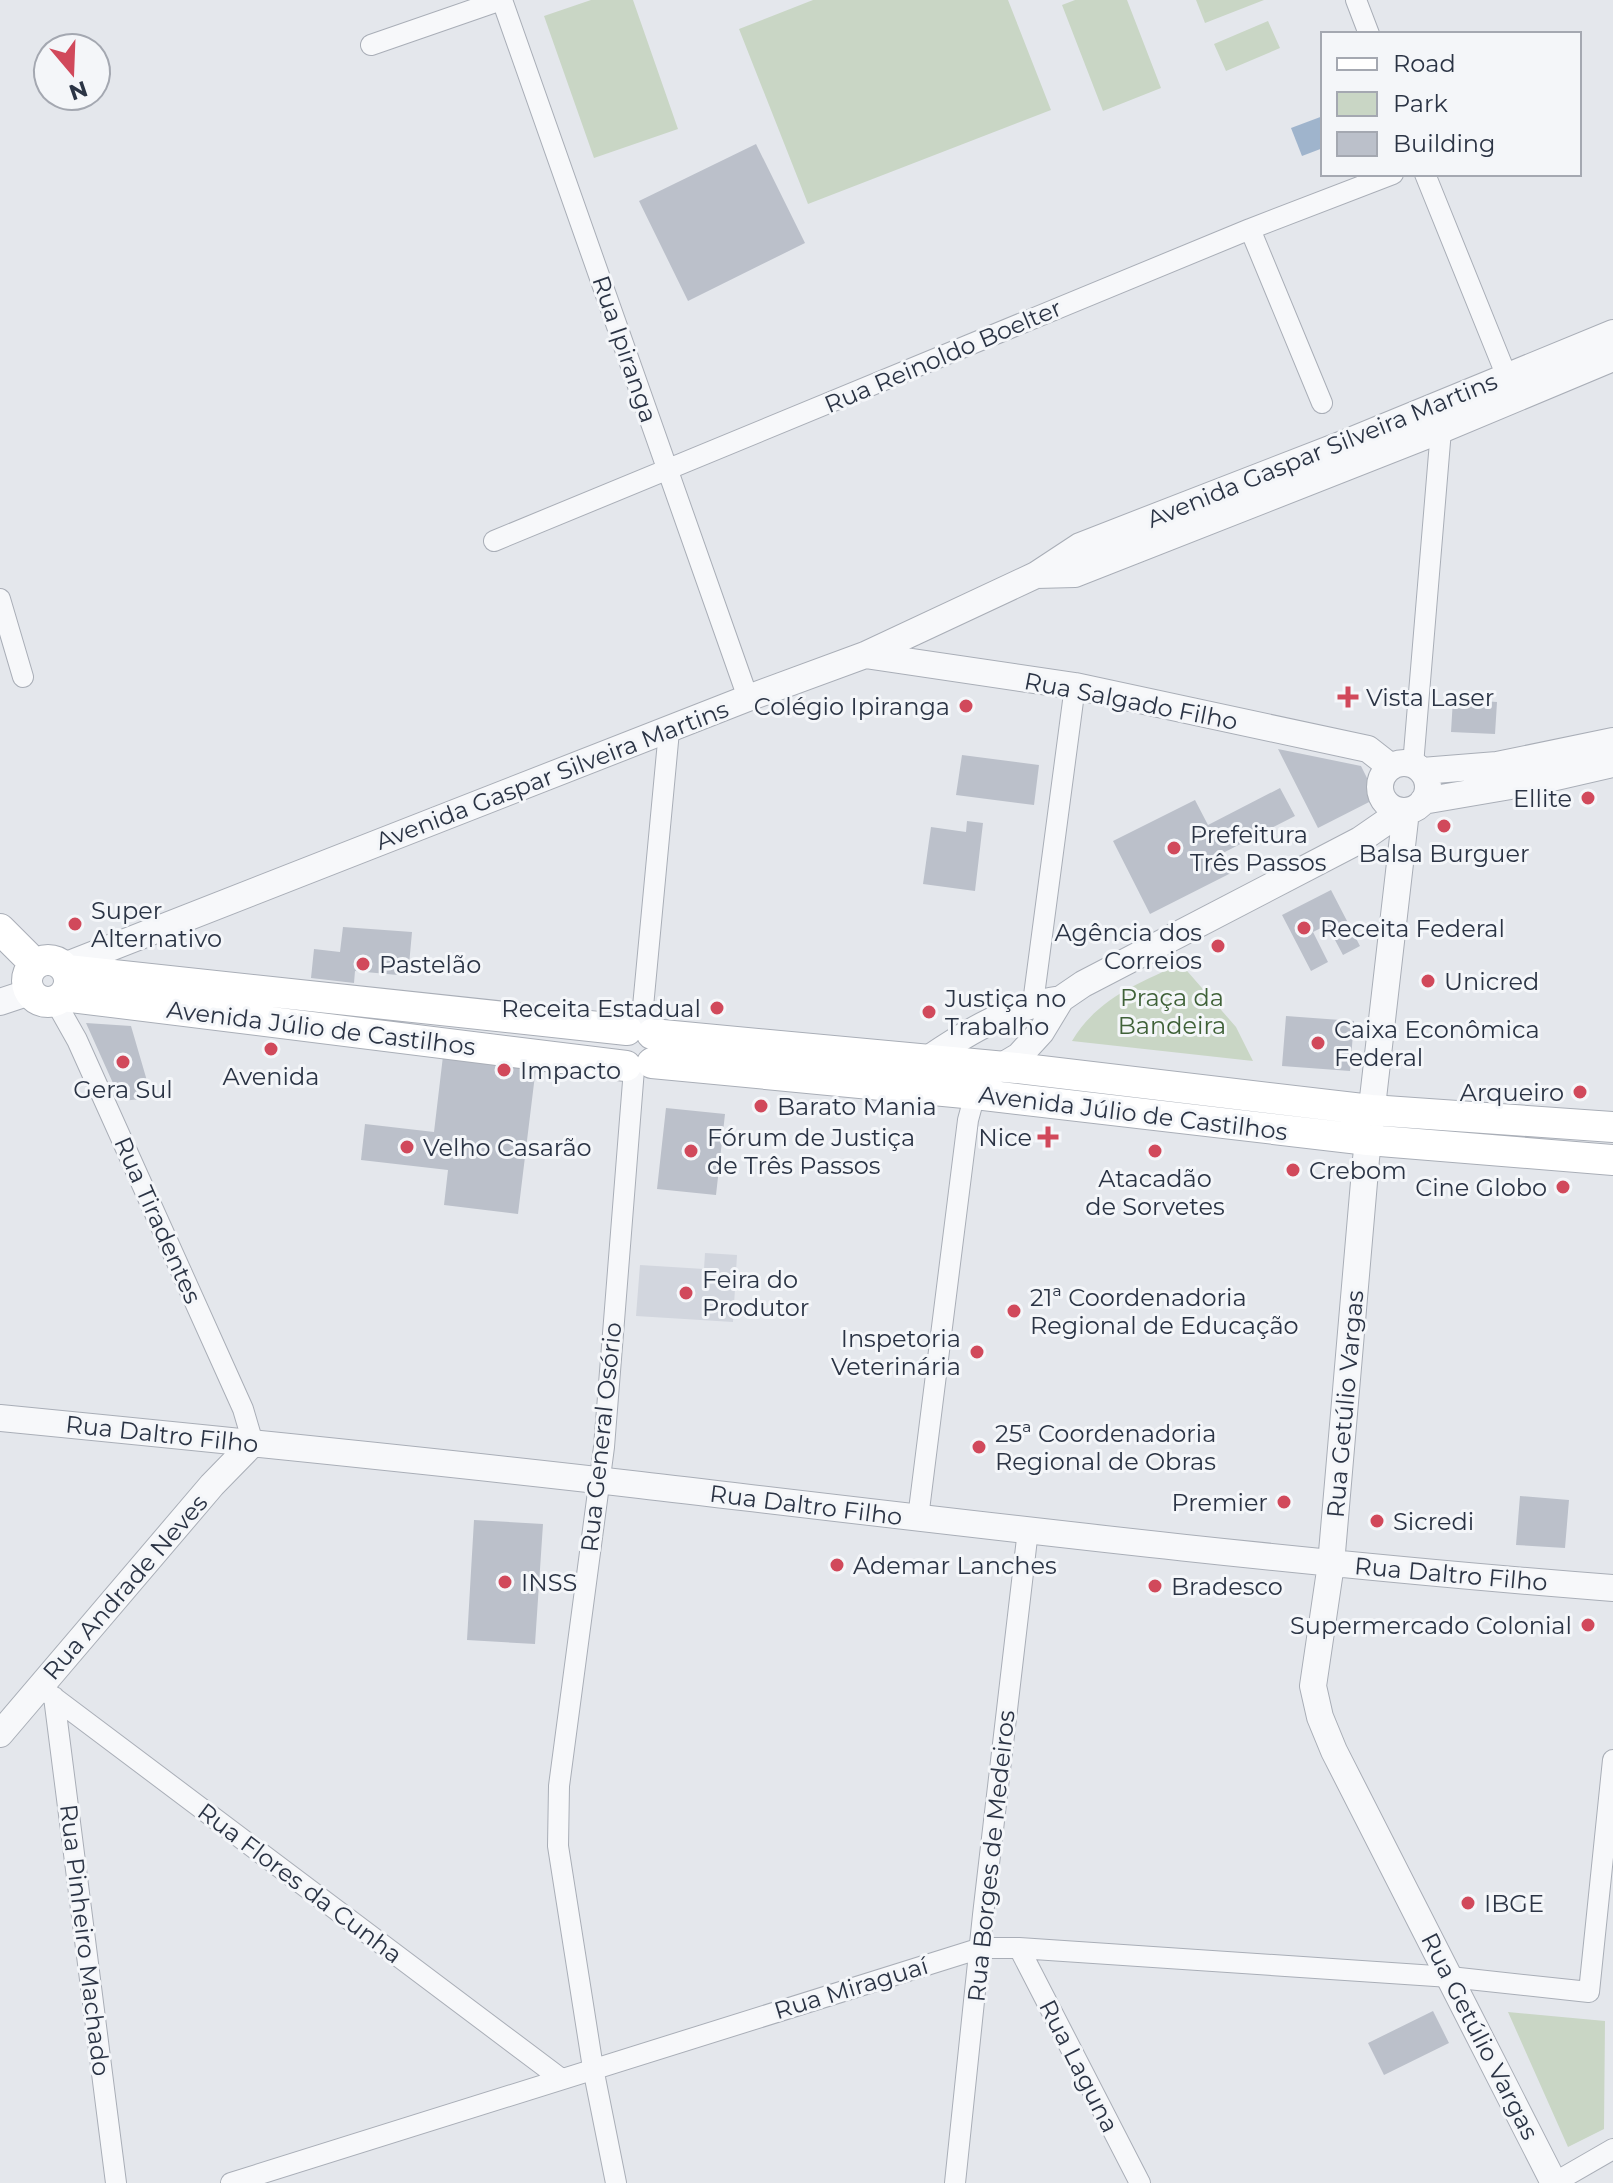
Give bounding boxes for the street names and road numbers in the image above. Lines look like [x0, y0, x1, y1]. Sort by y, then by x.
street label: Rua Ipiranga [586, 272, 664, 426]
street label: Rua Reinoldo Boelter [820, 293, 1066, 419]
street label: Avenida Gaspar Silveira Martins [1143, 366, 1501, 534]
street label: Rua Salgado Filho [1022, 666, 1240, 736]
street label: Avenida Gaspar Silveira Martins [372, 694, 732, 856]
street label: Avenida Júlio de Castilhos [165, 995, 477, 1061]
street label: Avenida Júlio de Castilhos [977, 1080, 1289, 1146]
street label: Rua Tiradentes [108, 1132, 208, 1308]
street label: Rua Getúlio Vargas [1321, 1289, 1369, 1519]
street label: Rua General Osório [575, 1321, 627, 1553]
street label: Rua Daltro Filho [64, 1409, 260, 1459]
street label: Rua Daltro Filho [708, 1479, 904, 1531]
street label: Rua Andrade Neves [37, 1488, 213, 1686]
street label: Rua Daltro Filho [1353, 1551, 1549, 1597]
street label: Rua Borges de Medeiros [961, 1709, 1021, 2003]
street label: Rua Flores da Cunha [192, 1797, 408, 1969]
street label: Rua Pinheiro Machado [54, 1802, 116, 2078]
street label: Rua Getúlio Vargas [1415, 1928, 1545, 2144]
street label: Rua Miraguaí [771, 1950, 933, 2025]
street label: Rua Laguna [1033, 1995, 1125, 2137]

